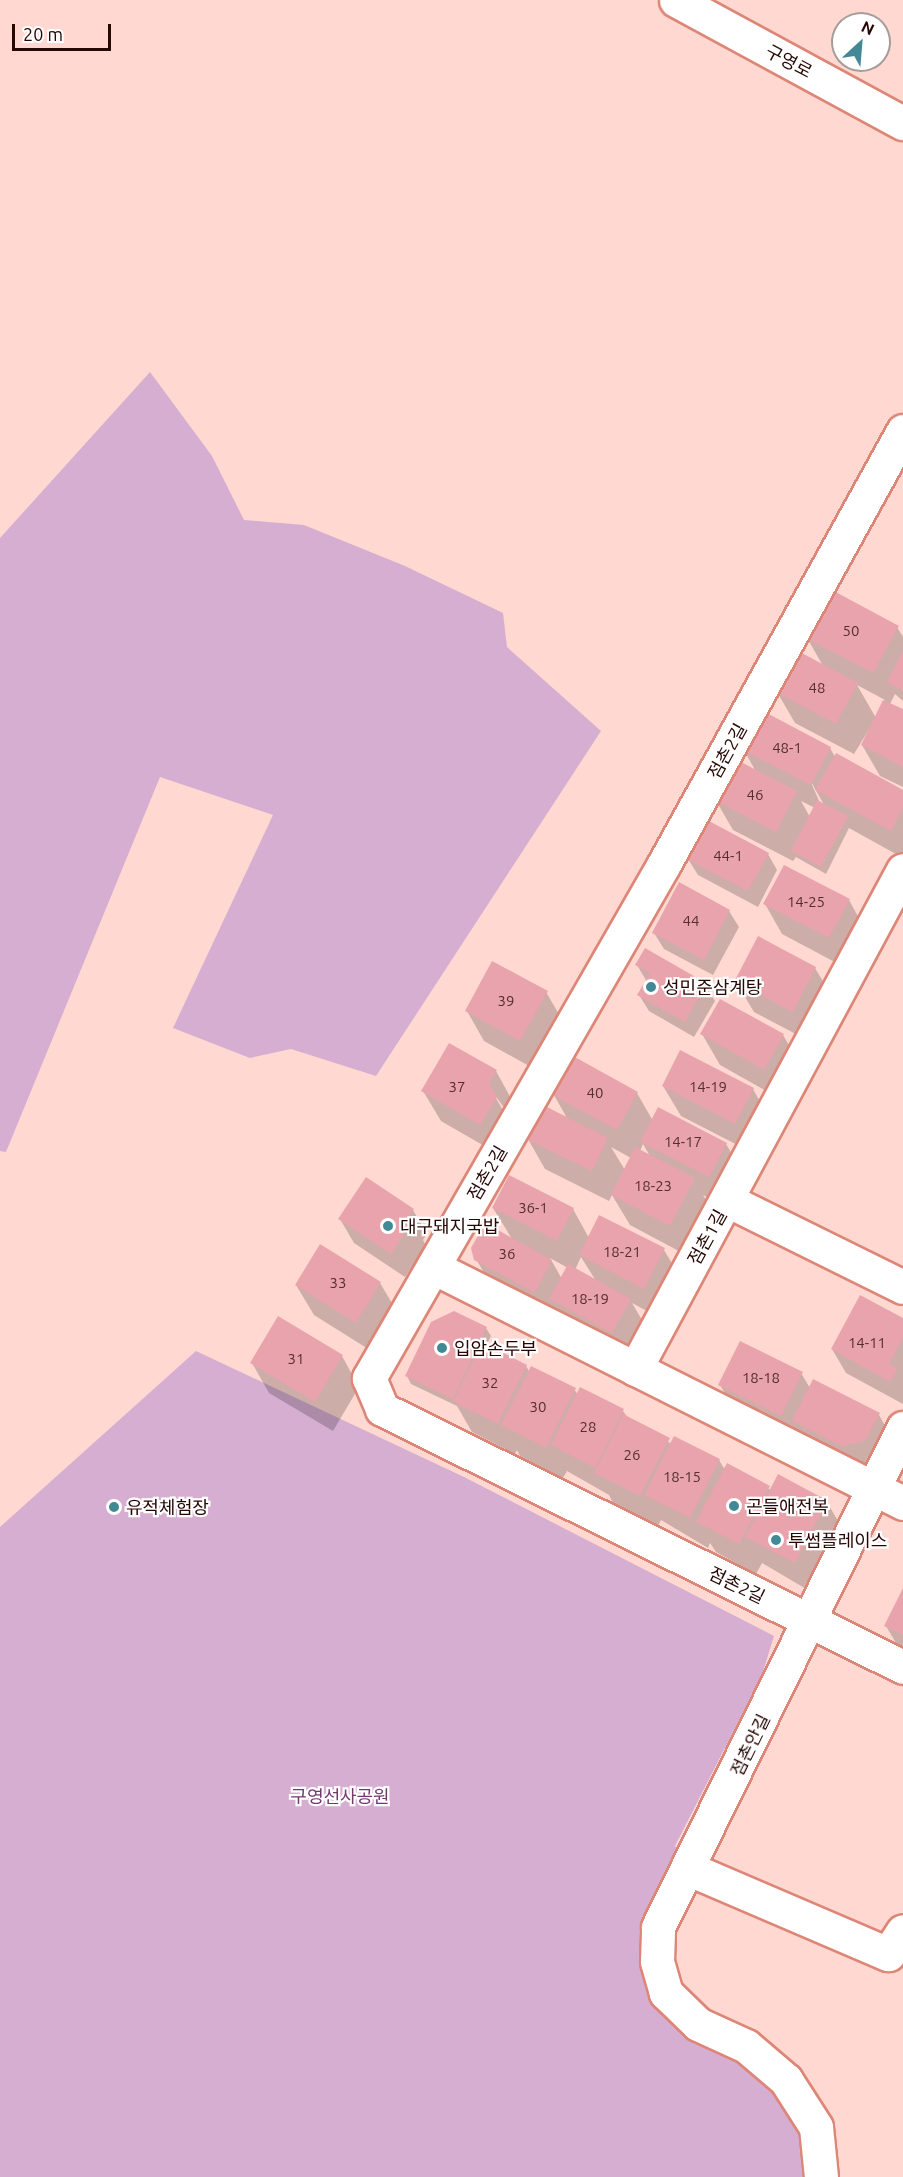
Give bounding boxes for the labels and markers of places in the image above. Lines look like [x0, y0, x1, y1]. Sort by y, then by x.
place label: 성민준삼계탕 [663, 976, 762, 998]
marker: 성민준삼계탕 [644, 980, 658, 994]
place label: 대구돼지국밥 [400, 1215, 499, 1237]
marker: 대구돼지국밥 [381, 1219, 395, 1233]
place label: 입암손두부 [454, 1337, 537, 1359]
marker: 입암손두부 [435, 1341, 449, 1355]
place label: 곤들애전복 [746, 1495, 829, 1517]
place label: 유적체험장 [126, 1496, 209, 1518]
marker: 곤들애전복 [727, 1499, 741, 1513]
marker: 유적체험장 [107, 1500, 121, 1514]
place label: 투썸플레이스 [788, 1529, 887, 1551]
marker: 투썸플레이스 [769, 1533, 783, 1547]

